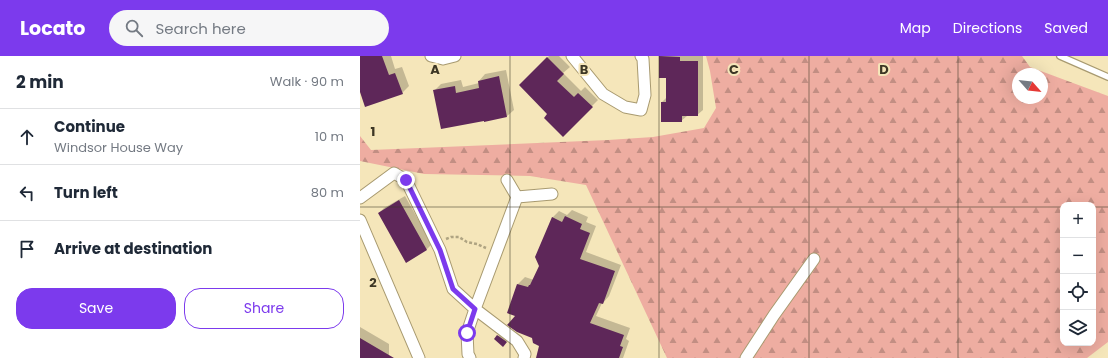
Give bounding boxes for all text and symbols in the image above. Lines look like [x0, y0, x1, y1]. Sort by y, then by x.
search box [109, 10, 389, 46]
text: Locato [20, 15, 85, 42]
icon: search [123, 17, 145, 39]
text: Search here [155, 18, 246, 39]
text: Map [900, 18, 931, 38]
text: Directions [953, 18, 1022, 38]
text: Saved [1044, 18, 1088, 38]
text: A [430, 60, 440, 79]
text: B [580, 60, 589, 79]
text: C [729, 60, 739, 79]
text: D [879, 60, 889, 79]
north arrow [1012, 68, 1048, 104]
text: 2 min [16, 70, 64, 94]
text: Walk · 90 m [270, 72, 344, 91]
text: Continue [54, 116, 125, 137]
text: 1 [371, 122, 375, 141]
icon: ahead [16, 126, 38, 148]
text: 10 m [315, 127, 344, 146]
text: Windsor House Way [54, 138, 183, 157]
route end [397, 171, 415, 189]
icon: left [16, 182, 38, 204]
text: Turn left [54, 182, 118, 203]
text: 80 m [311, 183, 344, 202]
map controls [1060, 202, 1096, 346]
button: + [1060, 202, 1096, 238]
icon: arrive [16, 238, 38, 260]
text: Arrive at destination [54, 238, 212, 259]
button: − [1060, 238, 1096, 274]
text: 2 [369, 273, 377, 292]
button: locate [1060, 274, 1096, 310]
button: Save [16, 288, 176, 329]
button: Share [184, 288, 344, 329]
button: layers [1060, 310, 1096, 346]
route start [458, 324, 476, 342]

